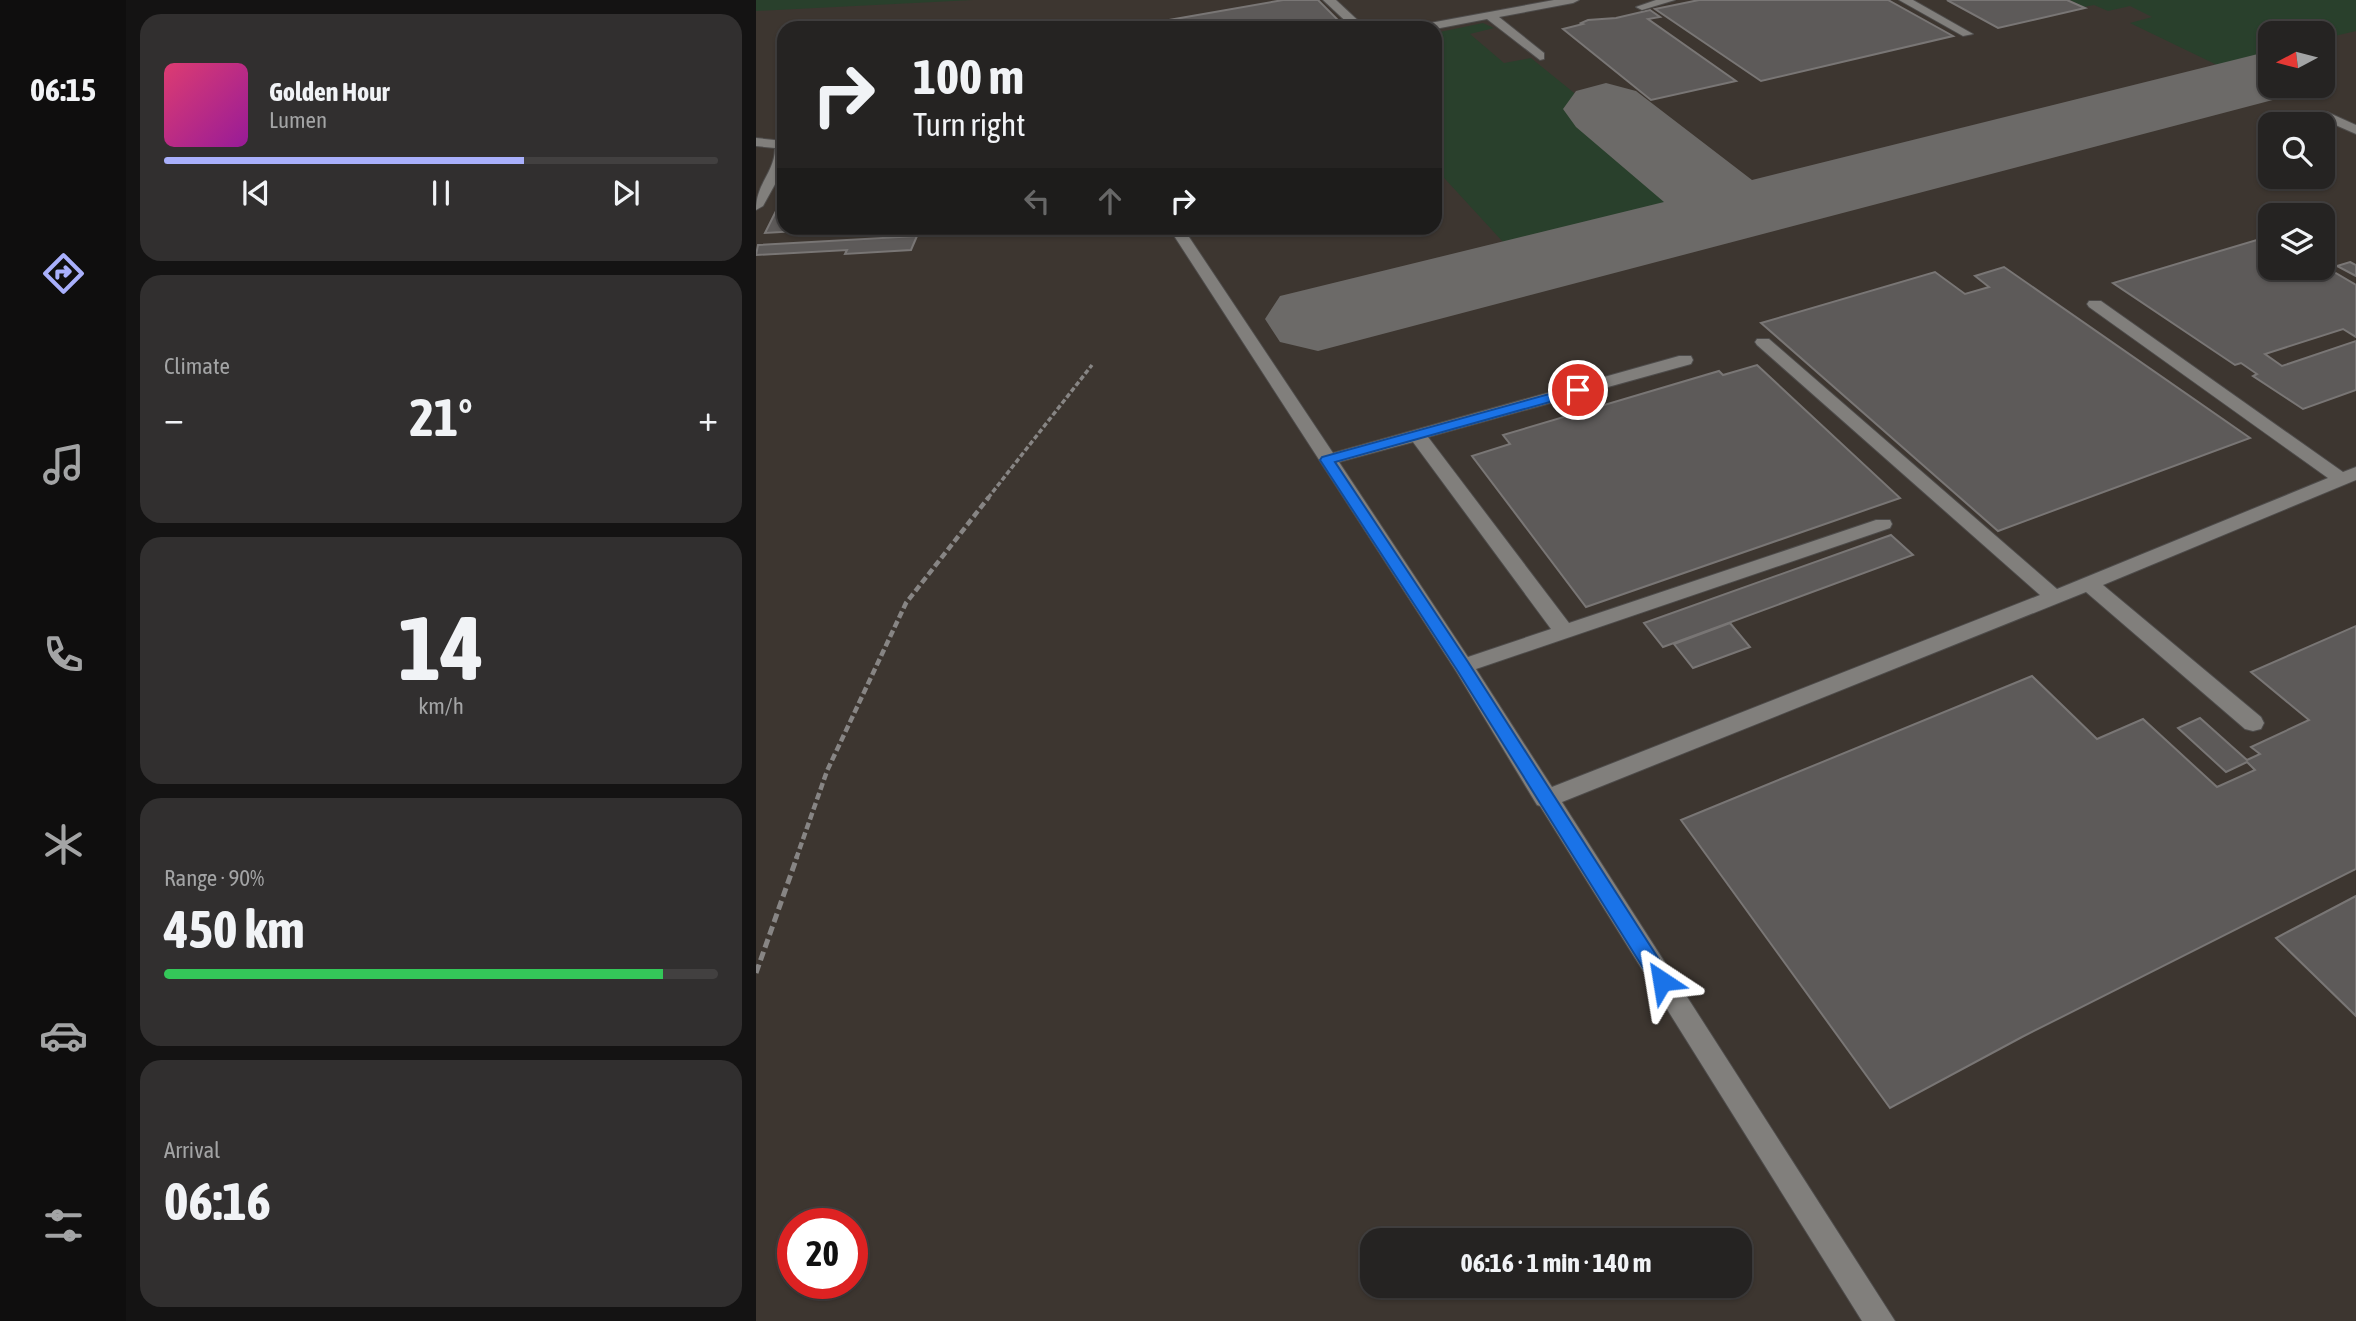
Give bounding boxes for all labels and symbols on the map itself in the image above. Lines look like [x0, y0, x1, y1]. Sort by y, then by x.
north arrow [2258, 21, 2334, 98]
pin [1548, 360, 1608, 420]
position arrow [1625, 944, 1699, 1018]
speed limit sign: 20 [777, 1208, 868, 1299]

